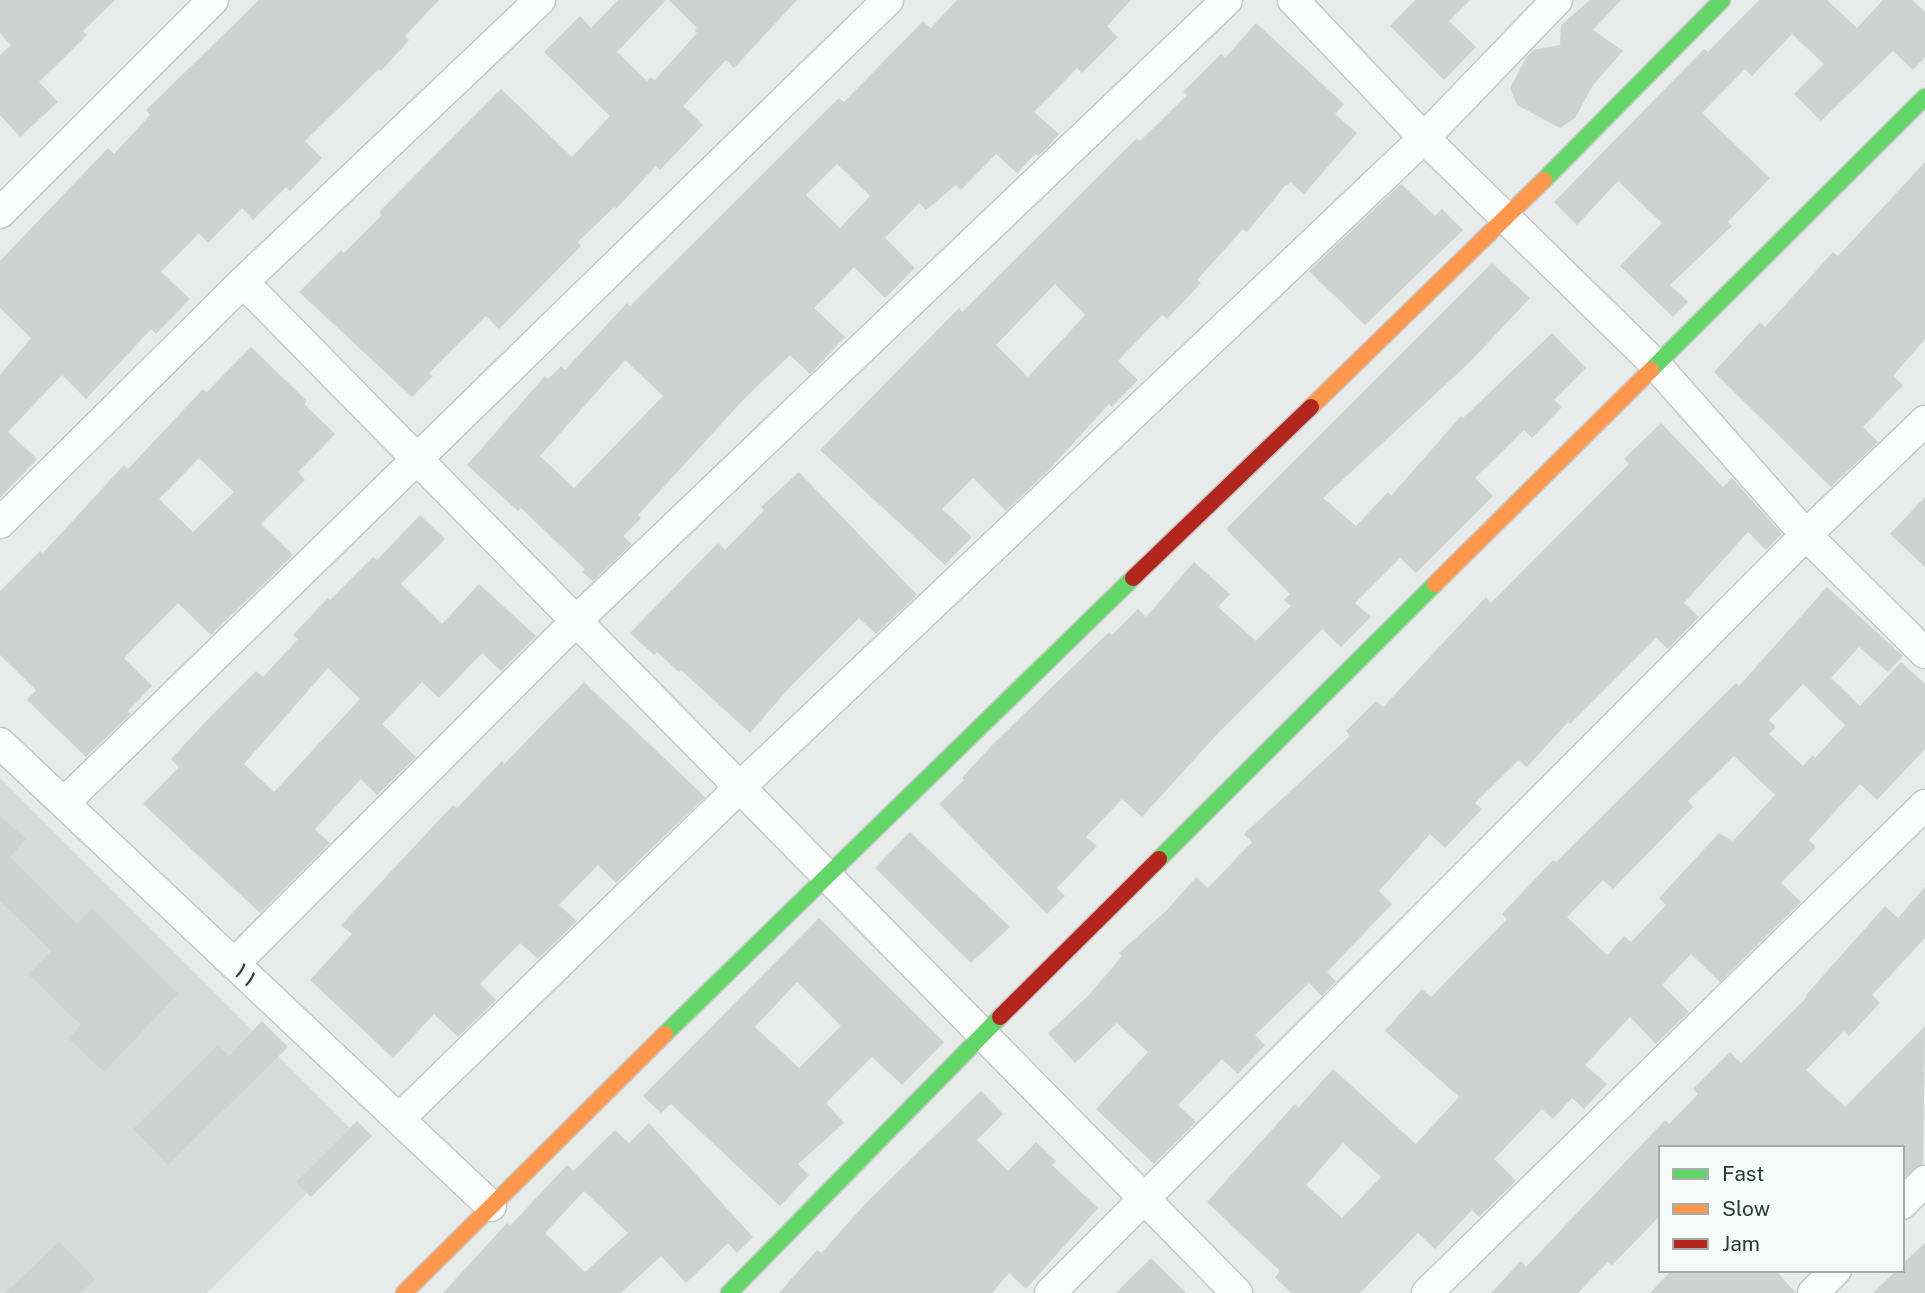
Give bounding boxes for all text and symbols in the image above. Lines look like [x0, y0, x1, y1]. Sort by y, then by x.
street label: ۱۱ [228, 955, 266, 993]
legend [1659, 1146, 1904, 1272]
text: Fast [1722, 1161, 1764, 1186]
text: Slow [1722, 1196, 1770, 1221]
text: Jam [1722, 1231, 1760, 1256]

